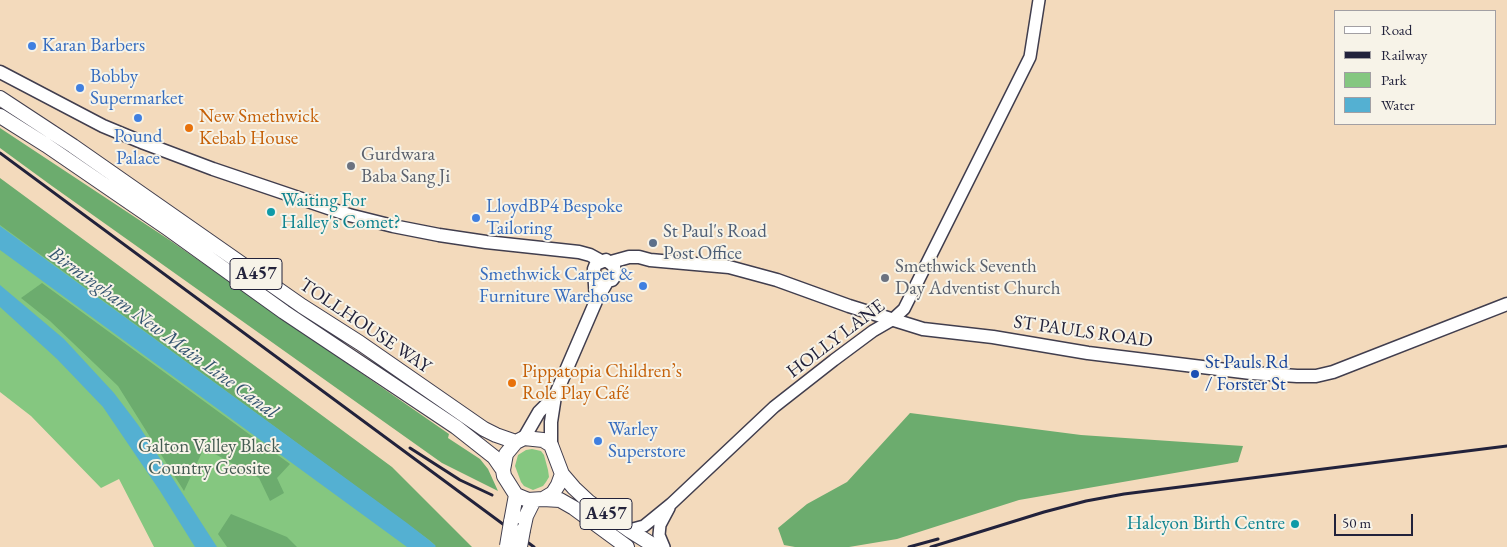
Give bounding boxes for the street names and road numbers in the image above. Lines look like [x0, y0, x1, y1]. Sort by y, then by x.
road number: A457 [230, 258, 282, 290]
street label: TOLLHOUSE WAY [295, 274, 435, 378]
street label: HOLLY LANE [782, 295, 890, 383]
street label: ST PAULS ROAD [1012, 311, 1154, 353]
road number: A457 [580, 498, 632, 530]

